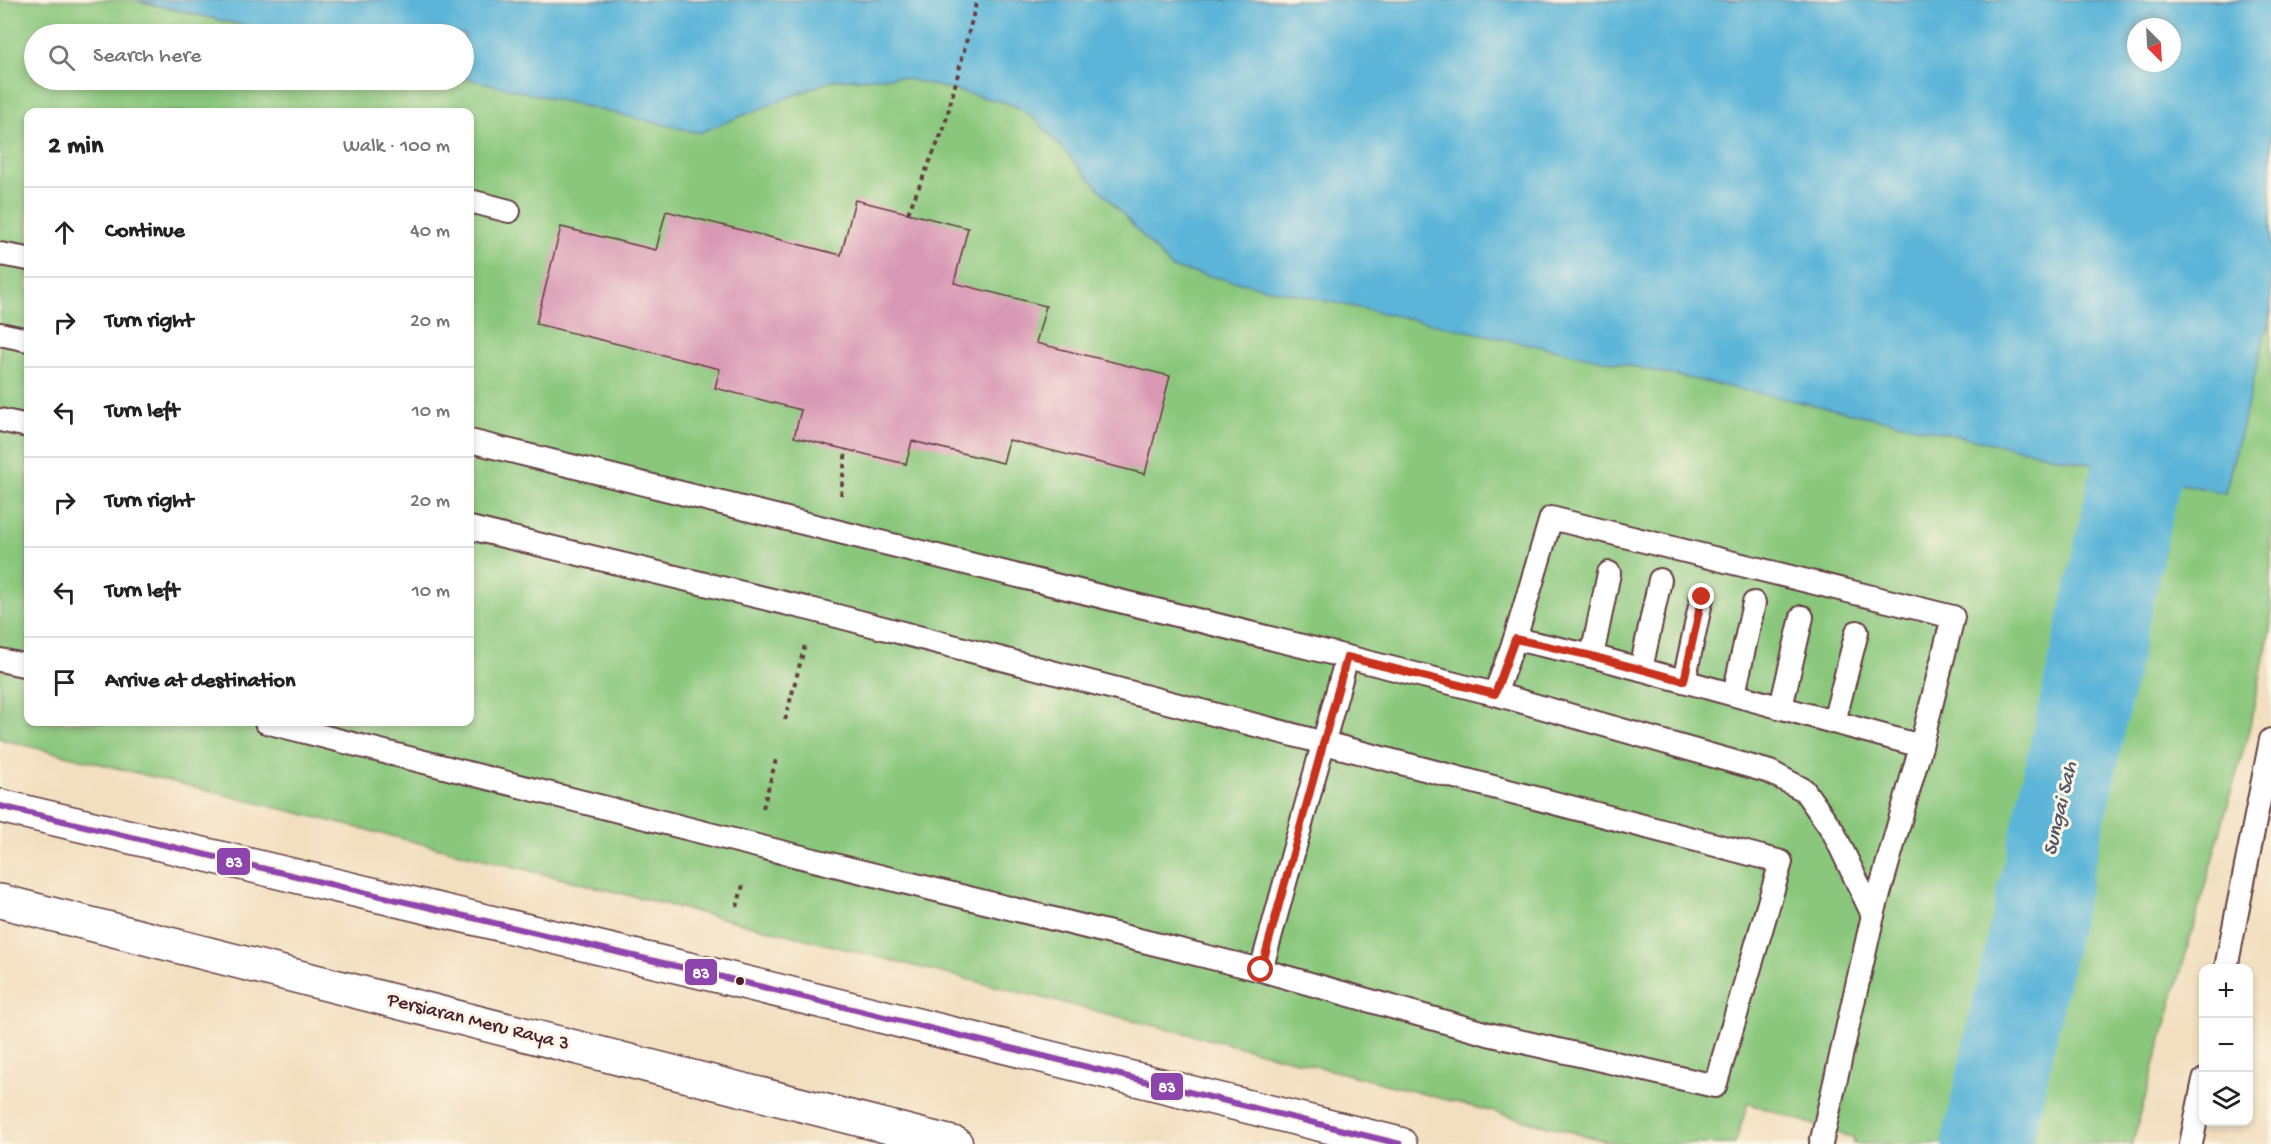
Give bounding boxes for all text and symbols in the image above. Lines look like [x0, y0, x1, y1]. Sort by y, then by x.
north arrow [2127, 18, 2181, 72]
search box [24, 24, 474, 90]
icon: search [45, 41, 78, 74]
text: Search here [93, 44, 201, 70]
text: 2 min [48, 132, 103, 163]
text: Walk · 100 m [343, 136, 450, 159]
icon: ahead [48, 216, 81, 249]
text: Continue [105, 219, 185, 245]
text: 40 m [410, 221, 450, 244]
icon: right [48, 306, 81, 339]
text: Turn right [105, 309, 193, 335]
text: 20 m [410, 311, 450, 334]
icon: left [48, 396, 81, 429]
text: Turn left [105, 399, 179, 425]
text: 10 m [412, 401, 450, 424]
icon: right [48, 486, 81, 519]
text: Turn right [105, 489, 193, 515]
text: 20 m [410, 491, 450, 514]
icon: left [48, 576, 81, 609]
text: Turn left [105, 579, 179, 605]
text: 10 m [412, 581, 450, 604]
route end [1688, 583, 1714, 609]
icon: arrive [48, 666, 81, 699]
text: Arrive at destination [105, 669, 295, 695]
water label: Sungai Sah [2039, 759, 2085, 858]
line badge: 83 [216, 847, 251, 876]
text: 83 [225, 855, 243, 874]
route start [1247, 956, 1273, 982]
line badge: 83 [684, 958, 718, 986]
map controls [2199, 964, 2253, 1126]
button: + [2199, 964, 2253, 1018]
text: 83 [692, 966, 710, 985]
unlabelled marker [734, 975, 746, 987]
street label: Persiaran Meru Raya 3 [384, 989, 571, 1057]
button: − [2199, 1018, 2253, 1072]
line badge: 83 [1150, 1072, 1184, 1101]
button: layers [2199, 1072, 2253, 1126]
text: 83 [1158, 1080, 1176, 1099]

